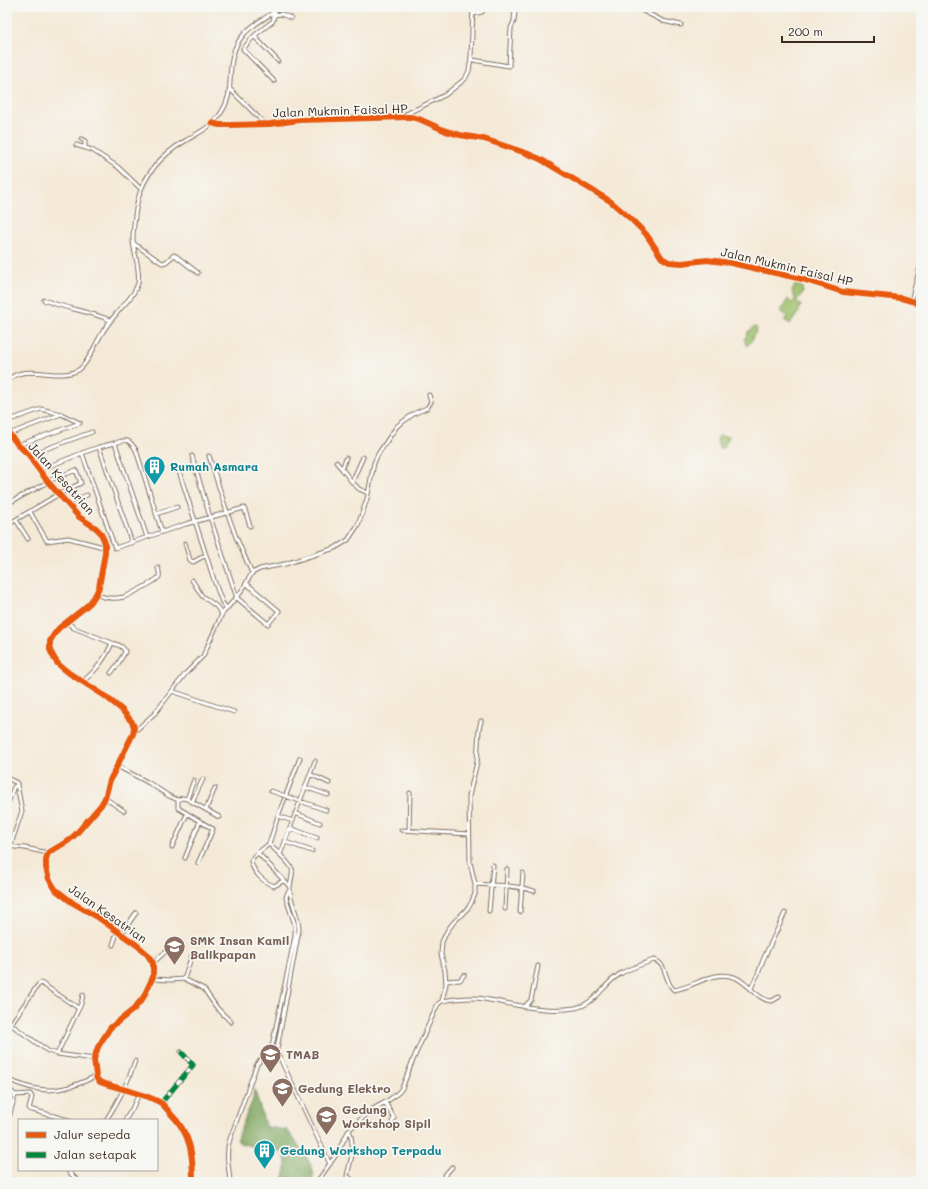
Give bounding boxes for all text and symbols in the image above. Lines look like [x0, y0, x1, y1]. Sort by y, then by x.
scale bar [782, 18, 874, 44]
text: 200 m [788, 23, 823, 39]
street label: Jalan Mukmin Faisal HP [272, 100, 408, 120]
street label: Jalan Mukmin Faisal HP [719, 243, 855, 289]
street label: Jalan Kesatrian [25, 438, 99, 518]
building icon: Rumah Asmara [141, 453, 167, 486]
place label: Rumah Asmara [170, 458, 258, 474]
street label: Jalan Kesatrian [66, 880, 150, 946]
place label: SMK Insan Kamil Balikpapan [190, 932, 289, 962]
school or university icon: SMK Insan Kamil Balikpapan [161, 934, 187, 967]
school or university icon: TMAB [258, 1041, 284, 1074]
place label: TMAB [286, 1046, 319, 1062]
school or university icon: Gedung Elektro [269, 1075, 295, 1108]
place label: Gedung Elektro [298, 1080, 391, 1096]
place label: Gedung Workshop Sipil [342, 1101, 431, 1131]
school or university icon: Gedung Workshop Sipil [314, 1103, 340, 1136]
legend [18, 1119, 158, 1171]
text: Jalur sepeda [54, 1126, 131, 1142]
building icon: Gedung Workshop Terpadu [252, 1137, 278, 1170]
place label: Gedung Workshop Terpadu [280, 1142, 442, 1158]
text: Jalan setapak [54, 1146, 136, 1162]

